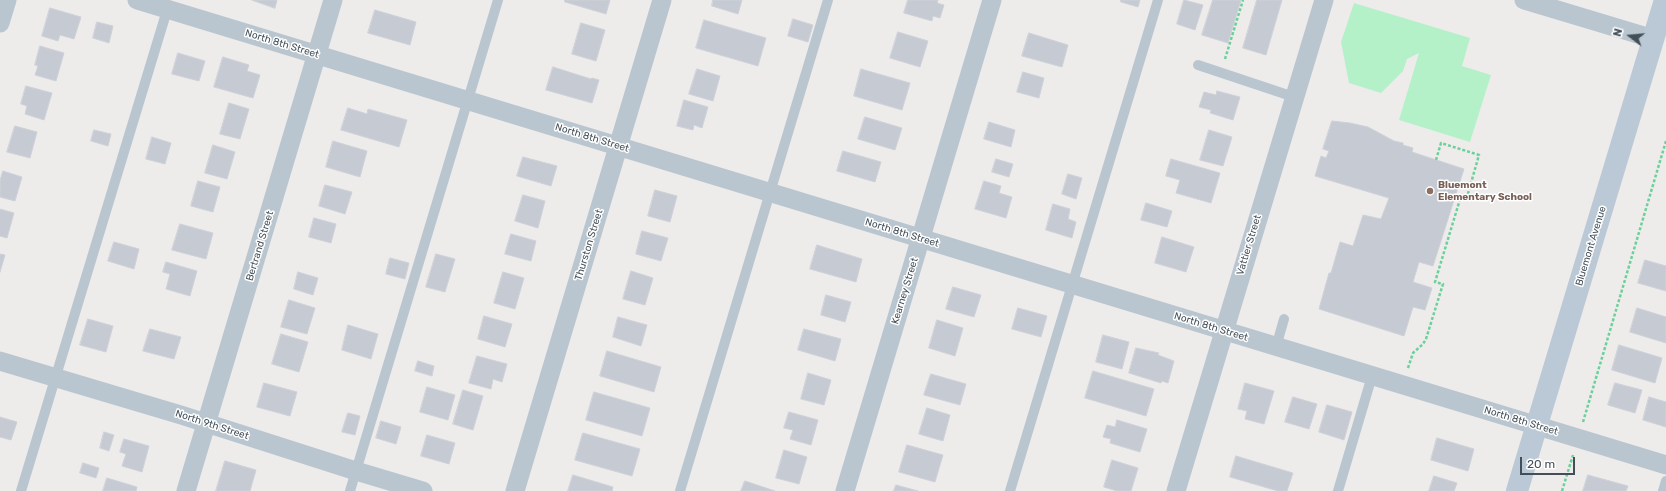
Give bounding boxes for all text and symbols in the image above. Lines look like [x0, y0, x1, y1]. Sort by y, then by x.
north arrow [1610, 16, 1650, 56]
street label: North 8th Street [244, 27, 320, 61]
text: N [1611, 27, 1625, 38]
street label: North 8th Street [554, 121, 630, 155]
place label: Bluemont Elementary School [1438, 179, 1532, 202]
marker: Bluemont Elementary School [1425, 186, 1435, 196]
street label: Bluemont Avenue [1573, 205, 1609, 287]
street label: Thurston Street [572, 208, 606, 282]
street label: Bertrand Street [244, 210, 276, 282]
street label: Vattier Street [1234, 213, 1264, 277]
street label: North 8th Street [864, 216, 940, 250]
street label: Kearney Street [889, 256, 921, 326]
street label: North 8th Street [1173, 310, 1249, 344]
street label: North 8th Street [1483, 404, 1559, 438]
street label: North 9th Street [174, 408, 250, 442]
scale bar [1522, 449, 1577, 475]
text: 20 m [1527, 457, 1555, 471]

